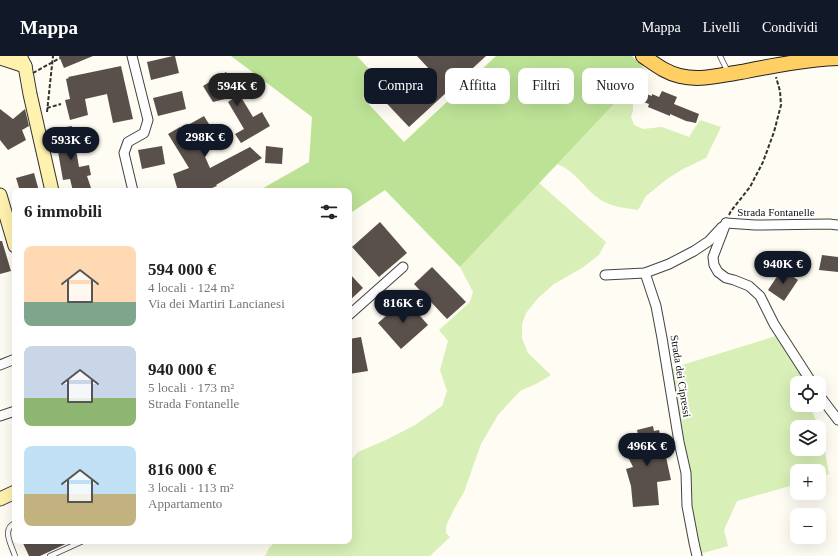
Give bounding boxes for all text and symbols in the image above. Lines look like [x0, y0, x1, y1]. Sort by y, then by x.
text: Mappa [20, 17, 78, 38]
text: Mappa [642, 20, 681, 35]
text: Livelli [703, 20, 740, 35]
text: Condividi [762, 20, 818, 35]
chip: Compra [364, 68, 437, 104]
chip: Affitta [445, 68, 510, 104]
chip: Filtri [518, 68, 574, 104]
chip: Nuovo [582, 68, 648, 104]
pin: 594K € [204, 73, 270, 107]
text: 594K € [217, 78, 257, 93]
pin: 298K € [172, 124, 238, 158]
pin: 593K € [38, 127, 104, 161]
text: 298K € [185, 129, 225, 144]
text: 593K € [51, 132, 91, 147]
icon: filters [318, 201, 340, 223]
text: 6 immobili [24, 202, 102, 221]
street label: Strada Fontanelle [737, 206, 815, 218]
pin: 940K € [750, 251, 816, 285]
text: 940K € [763, 256, 803, 271]
text: 594 000 € [148, 260, 216, 279]
icon: home [56, 262, 104, 310]
text: 4 locali · 124 m² [148, 280, 234, 295]
pin: 816K € [370, 290, 436, 324]
text: 816K € [383, 295, 423, 310]
text: Via dei Martiri Lancianesi [148, 296, 285, 311]
street label: Strada dei Cipressi [669, 334, 693, 418]
text: 940 000 € [148, 360, 216, 379]
icon: home [56, 362, 104, 410]
map controls [790, 376, 826, 544]
button: locate [790, 376, 826, 412]
text: 5 locali · 173 m² [148, 380, 234, 395]
text: Strada Fontanelle [148, 396, 239, 411]
button: layers [790, 420, 826, 456]
pin: 496K € [614, 433, 680, 467]
text: 496K € [627, 438, 667, 453]
text: 816 000 € [148, 460, 216, 479]
icon: home [56, 462, 104, 510]
button: + [790, 464, 826, 500]
text: 3 locali · 113 m² [148, 480, 234, 495]
text: Appartamento [148, 496, 222, 511]
button: − [790, 508, 826, 544]

